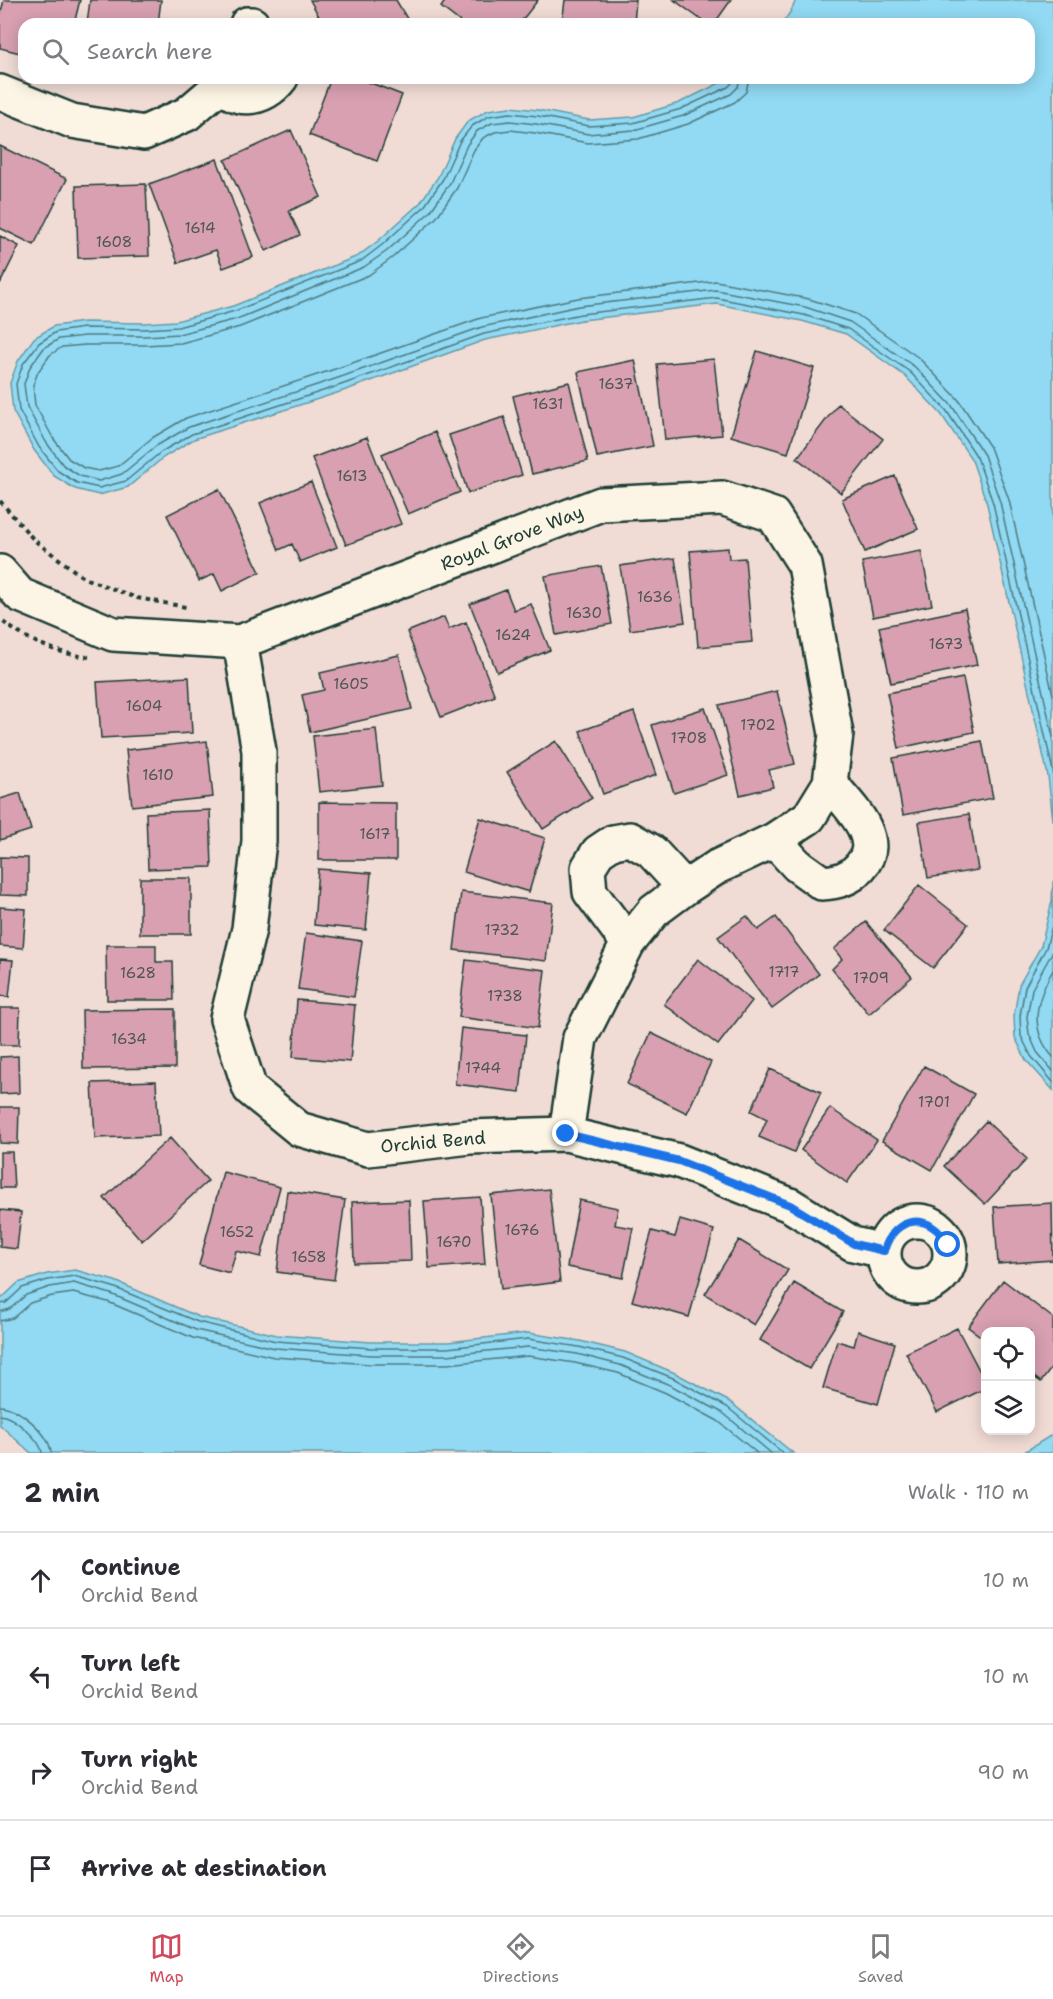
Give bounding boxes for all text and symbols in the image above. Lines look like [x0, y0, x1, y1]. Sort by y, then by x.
search box [18, 18, 1035, 84]
icon: search [39, 35, 72, 68]
text: Search here [87, 37, 213, 66]
house number: 1614 [184, 218, 216, 238]
house number: 1608 [96, 232, 132, 252]
house number: 1637 [598, 374, 634, 394]
house number: 1631 [532, 394, 564, 414]
house number: 1613 [336, 466, 368, 486]
street label: Royal Grove Way [437, 500, 587, 576]
house number: 1636 [637, 587, 673, 607]
house number: 1630 [566, 603, 602, 623]
house number: 1624 [495, 625, 531, 645]
house number: 1673 [929, 634, 963, 654]
house number: 1605 [333, 674, 369, 694]
house number: 1604 [126, 696, 162, 716]
house number: 1702 [740, 715, 776, 735]
house number: 1708 [671, 728, 707, 748]
house number: 1610 [142, 765, 174, 785]
house number: 1617 [359, 824, 391, 844]
house number: 1732 [485, 920, 519, 940]
house number: 1717 [768, 962, 800, 982]
house number: 1628 [120, 963, 156, 983]
house number: 1709 [853, 968, 889, 988]
house number: 1738 [487, 986, 523, 1006]
house number: 1634 [111, 1029, 147, 1049]
house number: 1744 [465, 1058, 501, 1078]
house number: 1701 [918, 1092, 950, 1112]
route end [552, 1120, 578, 1146]
street label: Orchid Bend [379, 1125, 487, 1159]
house number: 1676 [505, 1220, 539, 1240]
house number: 1652 [220, 1222, 254, 1242]
route start [934, 1231, 960, 1257]
house number: 1670 [436, 1232, 472, 1252]
house number: 1658 [292, 1247, 326, 1267]
map controls [981, 1327, 1035, 1435]
button: locate [981, 1327, 1035, 1381]
button: layers [981, 1381, 1035, 1435]
text: 2 min [24, 1475, 100, 1510]
text: Walk · 110 m [908, 1479, 1029, 1505]
text: Continue [81, 1553, 181, 1582]
icon: ahead [24, 1564, 57, 1597]
text: 10 m [983, 1567, 1029, 1593]
text: Orchid Bend [81, 1582, 198, 1608]
text: Turn left [81, 1649, 180, 1678]
icon: left [24, 1660, 57, 1693]
text: 10 m [983, 1663, 1029, 1689]
text: Orchid Bend [81, 1678, 198, 1704]
text: Turn right [81, 1745, 198, 1774]
icon: right [24, 1756, 57, 1789]
text: 90 m [977, 1759, 1029, 1785]
text: Orchid Bend [81, 1774, 198, 1800]
icon: arrive [24, 1852, 57, 1885]
text: Arrive at destination [81, 1854, 327, 1883]
tab: Map [150, 1930, 184, 1987]
tab: Directions [483, 1930, 559, 1987]
tab: Saved [858, 1930, 904, 1987]

